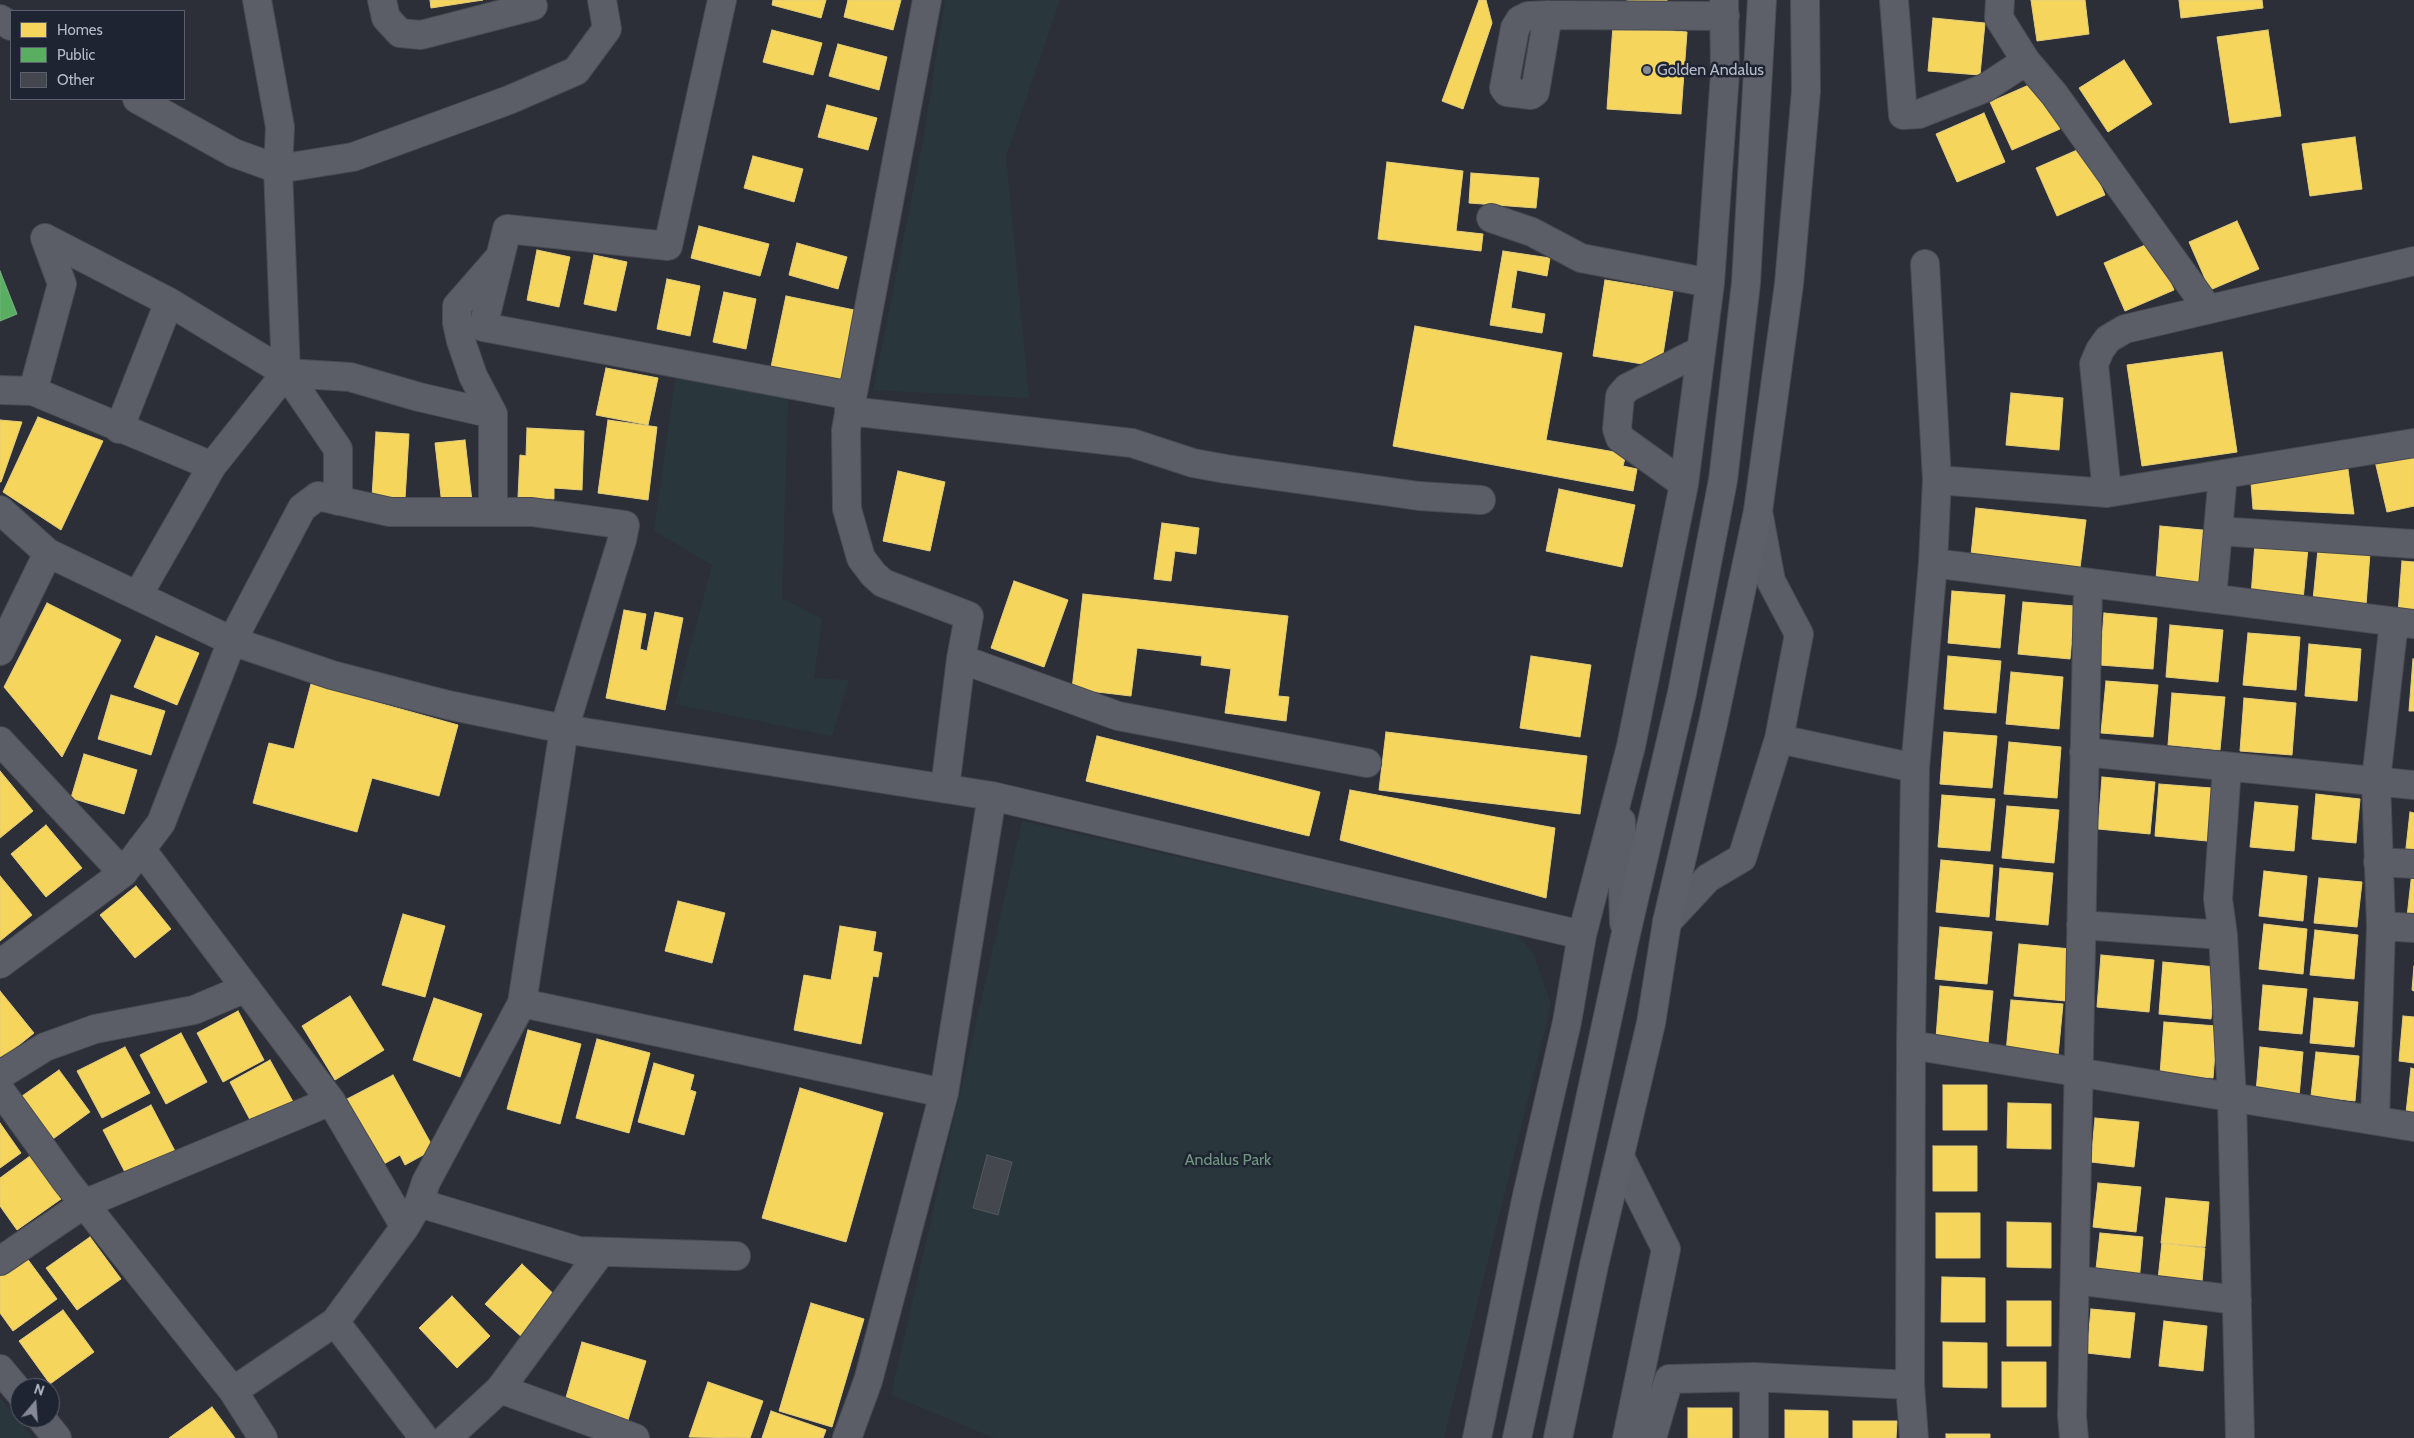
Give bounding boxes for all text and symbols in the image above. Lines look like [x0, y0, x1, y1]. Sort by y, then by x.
legend [10, 10, 185, 100]
text: Homes [57, 21, 103, 39]
text: Public [57, 46, 95, 64]
place label: Golden Andalus [1657, 60, 1764, 80]
marker: Golden Andalus [1641, 64, 1653, 76]
text: Other [57, 71, 94, 89]
park label: Andalus Park [1185, 1150, 1271, 1170]
north arrow [10, 1378, 60, 1428]
text: N [32, 1380, 47, 1400]

